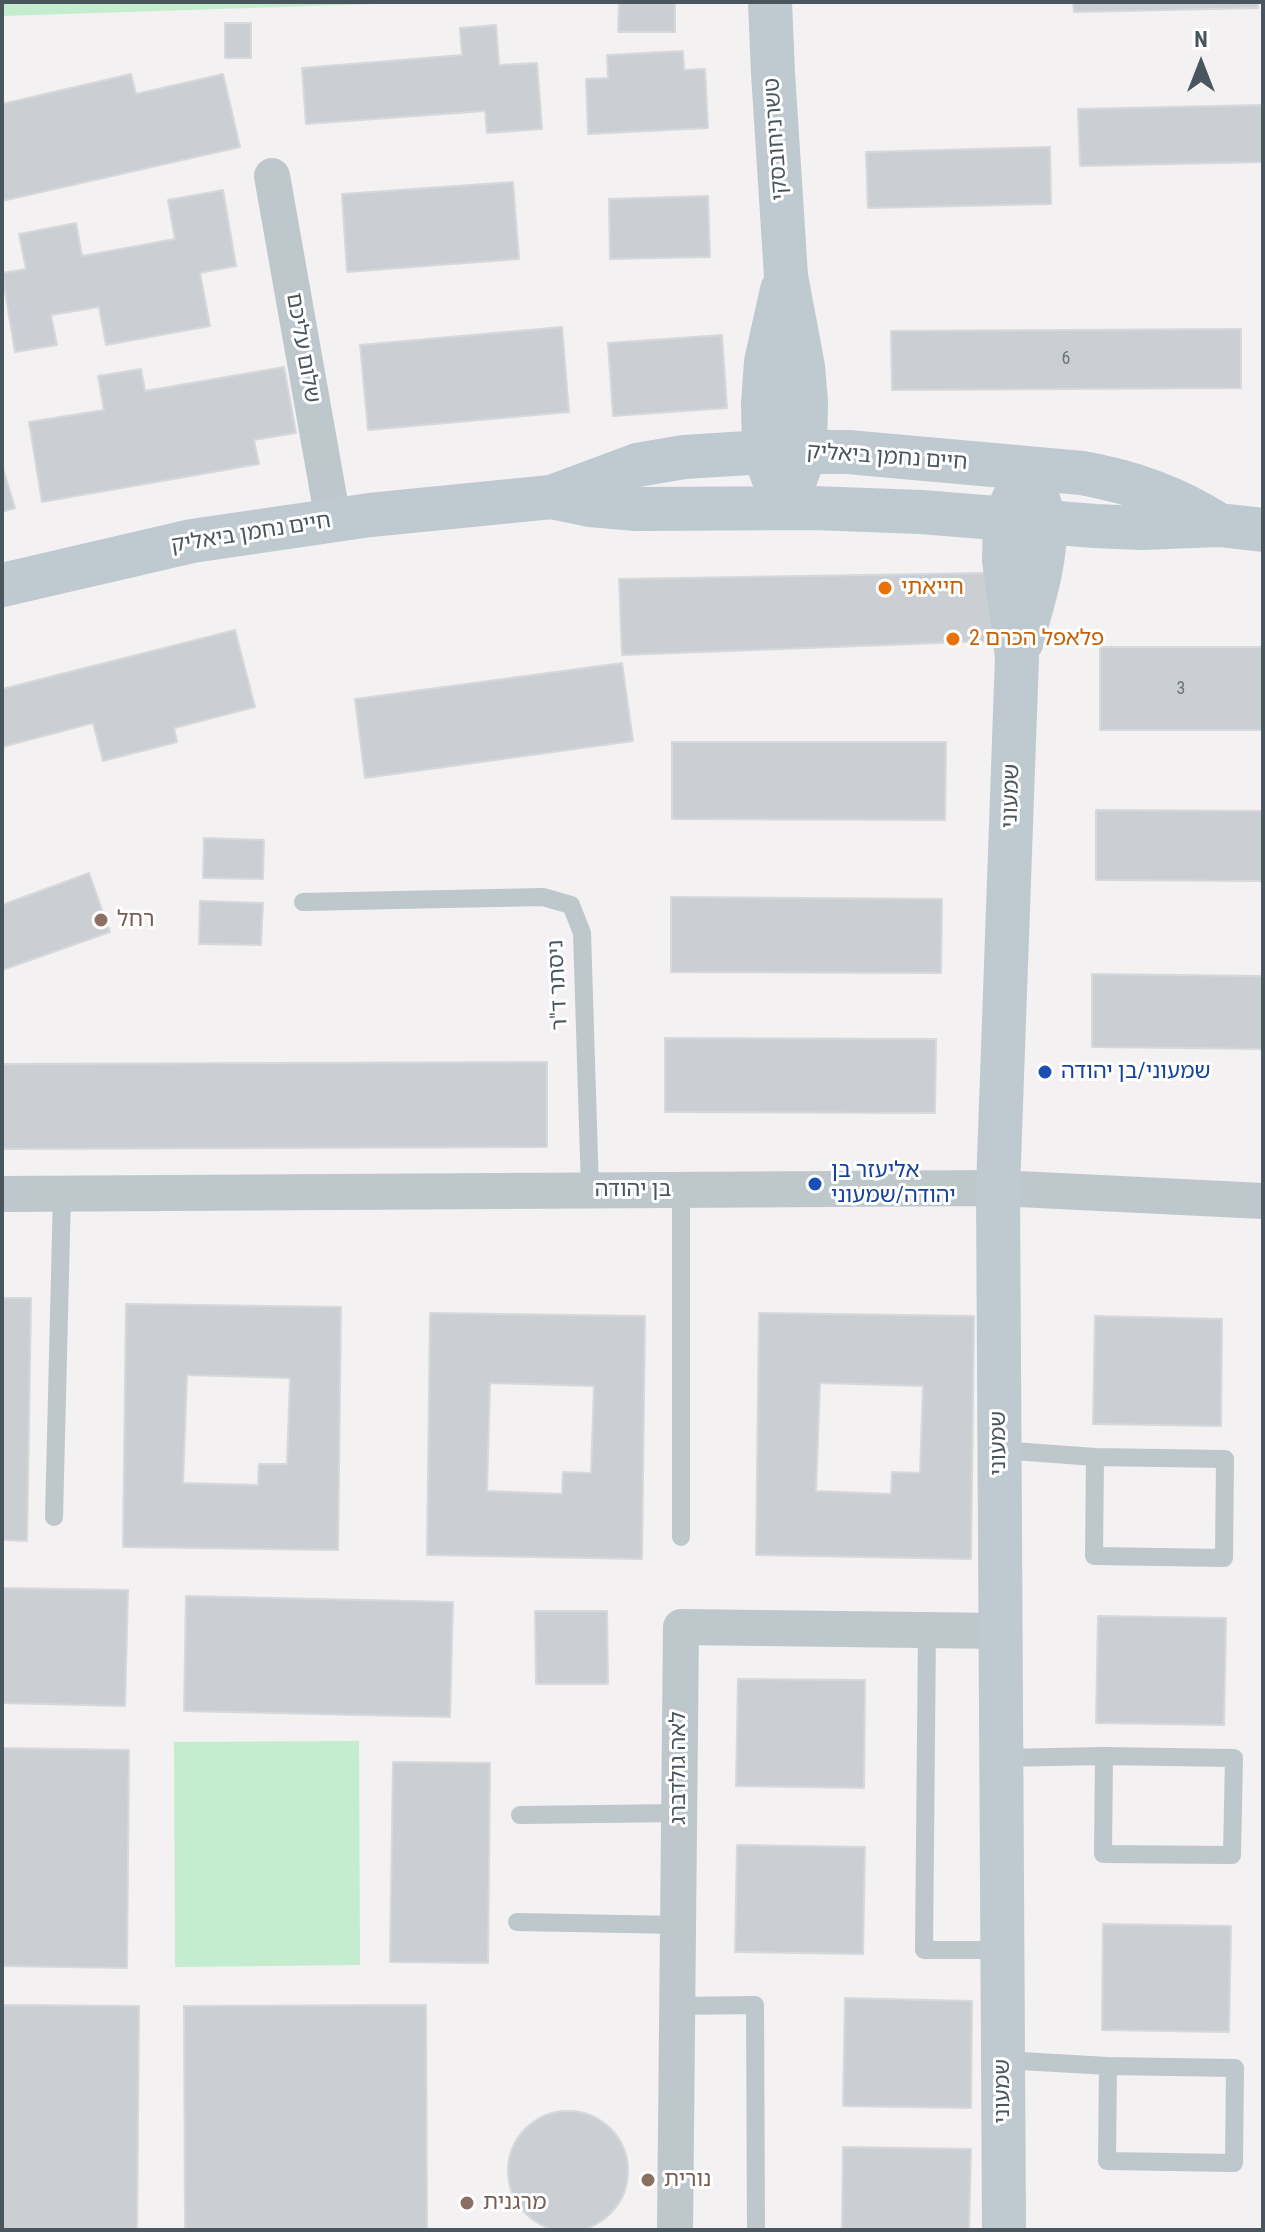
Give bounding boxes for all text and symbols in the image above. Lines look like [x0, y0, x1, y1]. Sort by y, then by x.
north arrow [1161, 24, 1241, 104]
text: N [1194, 27, 1208, 52]
street label: טשרניחובסקי [760, 77, 794, 201]
street label: שלום עליכם [279, 291, 325, 405]
house number: 6 [1062, 348, 1070, 370]
street label: חיים נחמן ביאליק [806, 439, 968, 477]
street label: חיים נחמן ביאליק [169, 508, 333, 560]
place label: חייאתי [901, 575, 964, 601]
marker: חייאתי [876, 579, 894, 597]
place label: פלאפל הכרם 2 [969, 626, 1104, 652]
marker: פלאפל הכרם 2 [944, 630, 962, 648]
house number: 3 [1177, 678, 1185, 700]
street label: שמעוני [998, 763, 1026, 829]
place label: רחל [117, 907, 155, 933]
marker: רחל [92, 911, 110, 929]
street label: ניסתר ד"ר [543, 939, 575, 1031]
place label: שמעוני/בן יהודה [1061, 1059, 1211, 1085]
marker: שמעוני/בן יהודה [1036, 1063, 1054, 1081]
place label: אליעזר בן יהודה/שמעוני [831, 1158, 956, 1210]
marker: אליעזר בן יהודה/שמעוני [806, 1175, 824, 1193]
street label: בן יהודה [595, 1177, 671, 1203]
street label: שמעוני [986, 1411, 1012, 1475]
street label: לאה גולדברג [666, 1711, 692, 1825]
street label: שמעוני [990, 2059, 1016, 2123]
place label: נורית [664, 2167, 711, 2193]
marker: נורית [639, 2171, 657, 2189]
place label: מרגנית [483, 2190, 546, 2216]
marker: מרגנית [458, 2194, 476, 2212]

